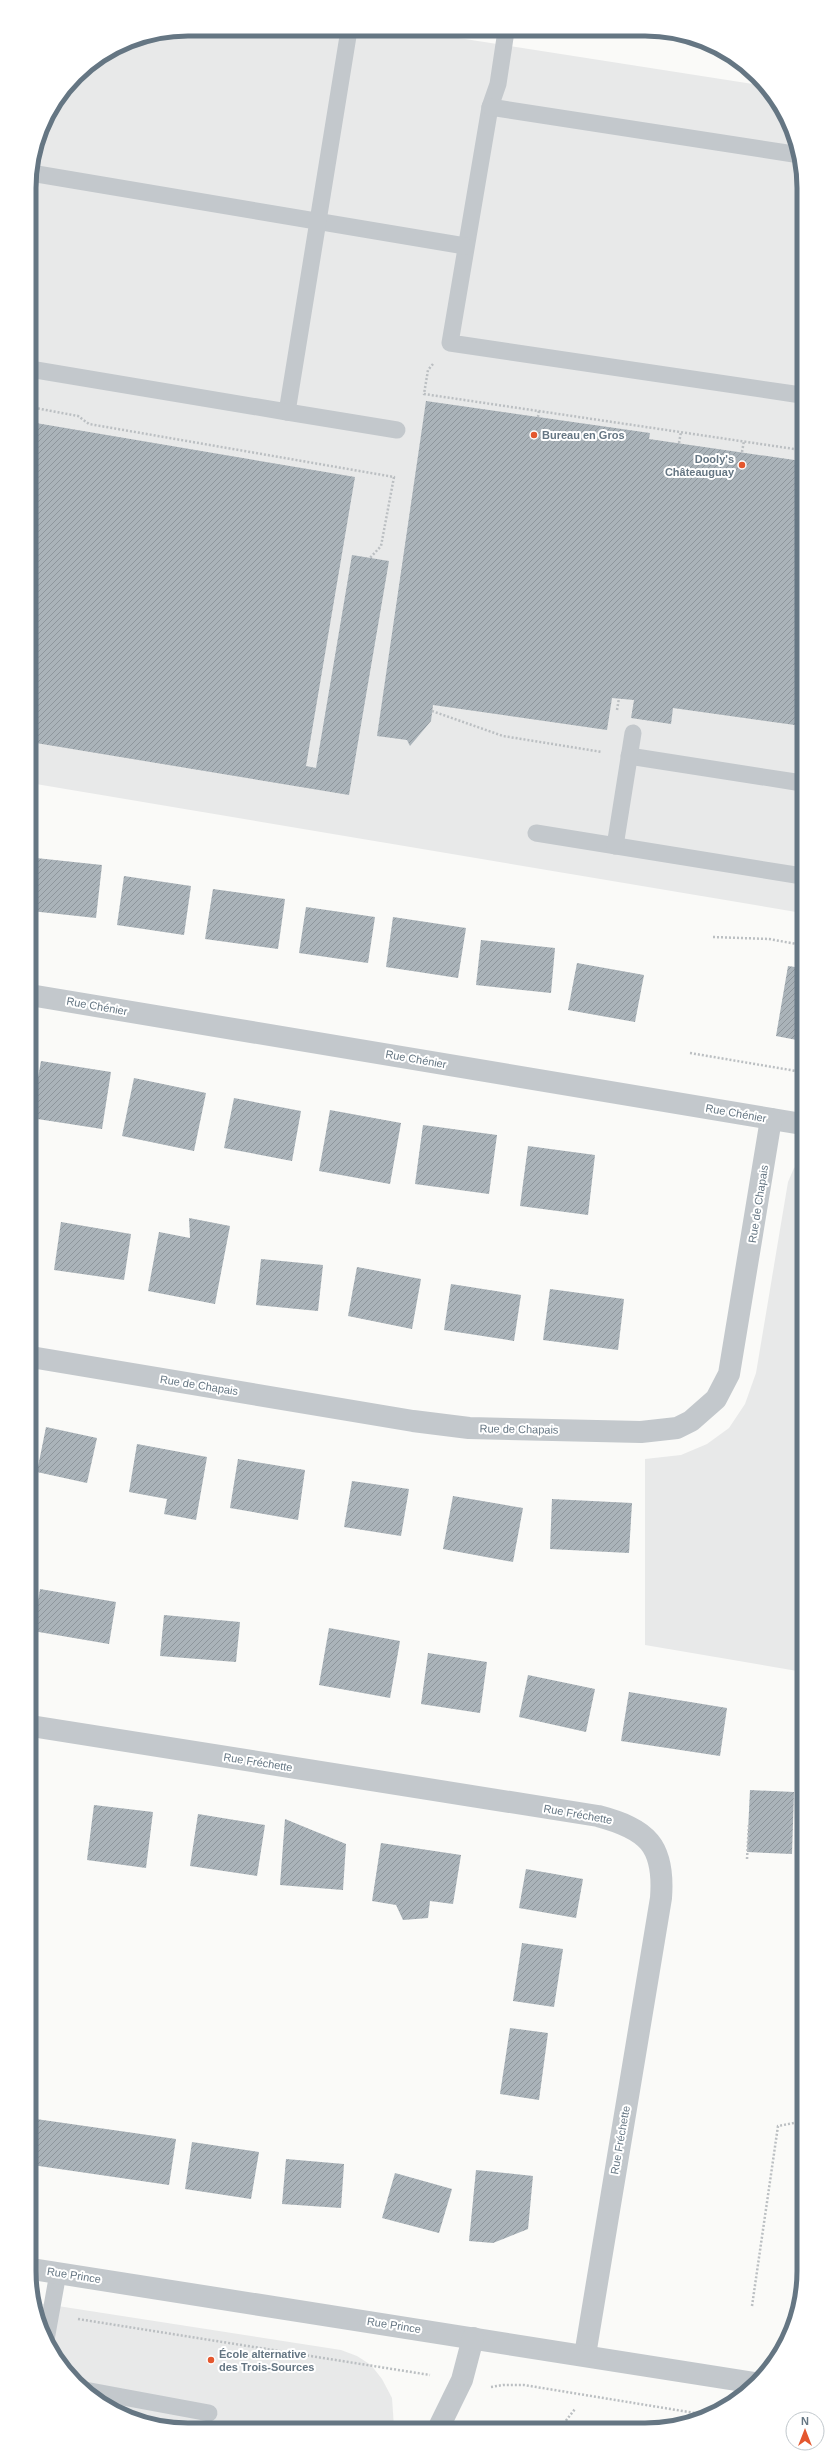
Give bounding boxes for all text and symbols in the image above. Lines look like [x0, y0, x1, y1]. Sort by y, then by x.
place label: Bureau en Gros [542, 429, 625, 441]
marker: Bureau en Gros [529, 430, 539, 440]
place label: Dooly's Châteauguay [665, 453, 735, 478]
marker: Dooly's Châteauguay [737, 460, 747, 470]
street label: Rue Chénier [66, 995, 129, 1017]
street label: Rue Chénier [385, 1048, 448, 1070]
street label: Rue Chénier [705, 1102, 768, 1124]
street label: Rue de Chapais [746, 1164, 770, 1244]
street label: Rue de Chapais [159, 1373, 239, 1397]
street label: Rue de Chapais [479, 1422, 559, 1436]
street label: Rue Fréchette [223, 1751, 293, 1773]
street label: Rue Fréchette [543, 1802, 613, 1826]
street label: Rue Fréchette [608, 2105, 632, 2175]
street label: Rue Prince [46, 2265, 102, 2285]
street label: Rue Prince [366, 2315, 422, 2335]
place label: École alternative des Trois-Sources [219, 2348, 314, 2373]
marker: École alternative des Trois-Sources [206, 2355, 216, 2365]
north arrow [785, 2411, 825, 2451]
text: N [801, 2415, 809, 2427]

